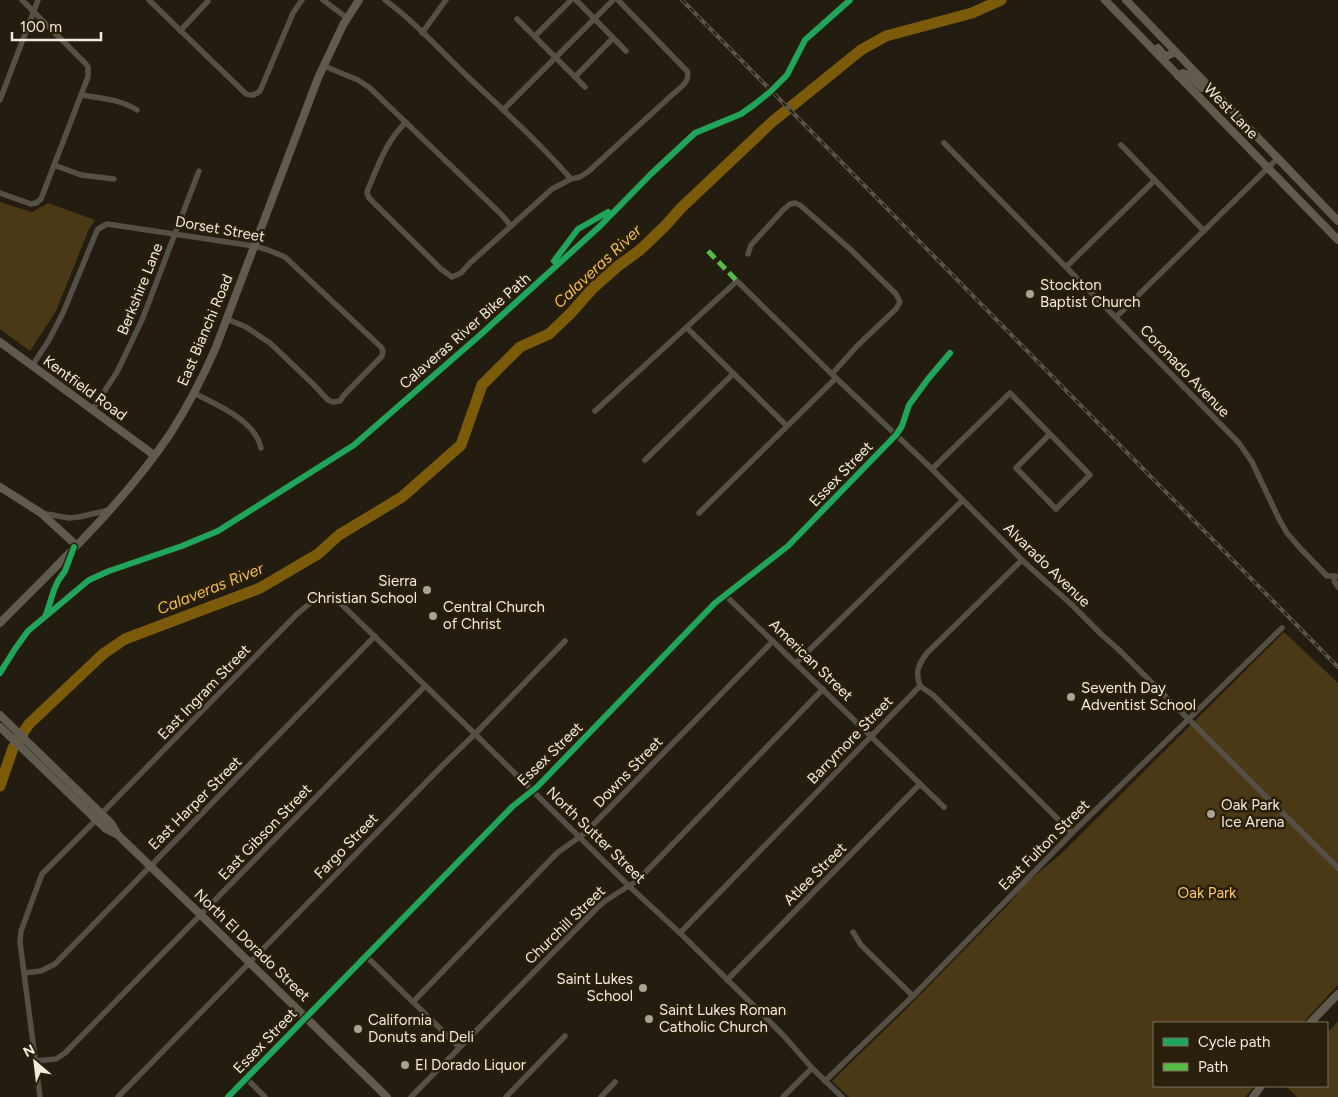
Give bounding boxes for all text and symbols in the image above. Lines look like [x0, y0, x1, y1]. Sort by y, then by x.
scale bar [12, 10, 101, 42]
text: 100 m [20, 18, 62, 36]
street label: West Lane [1200, 79, 1262, 143]
street label: Dorset Street [174, 212, 267, 246]
water label: Calaveras River [549, 220, 646, 312]
street label: Berkshire Lane [113, 240, 167, 338]
street label: Calaveras River Bike Path [396, 269, 534, 393]
street label: East Bianchi Road [173, 271, 237, 389]
place label: Stockton Baptist Church [1040, 276, 1140, 311]
marker: Stockton Baptist Church [1024, 288, 1036, 300]
street label: Coronado Avenue [1136, 321, 1234, 421]
street label: Kentfield Road [40, 352, 130, 424]
street label: Essex Street [805, 437, 877, 510]
street label: Alvarado Avenue [1000, 519, 1094, 611]
water label: Calaveras River [154, 558, 267, 618]
place label: Sierra Christian School [307, 572, 417, 607]
marker: Sierra Christian School [421, 584, 433, 596]
place label: Central Church of Christ [443, 598, 545, 633]
marker: Central Church of Christ [427, 610, 439, 622]
street label: American Street [765, 615, 857, 705]
street label: East Ingram Street [154, 640, 254, 743]
place label: Seventh Day Adventist School [1081, 679, 1196, 714]
marker: Seventh Day Adventist School [1065, 691, 1077, 703]
street label: Barrymore Street [803, 692, 897, 788]
street label: Essex Street [514, 718, 587, 790]
street label: Downs Street [590, 733, 667, 811]
street label: East Harper Street [145, 752, 246, 853]
street label: East Gibson Street [215, 780, 316, 884]
street label: North Sutter Street [543, 783, 650, 887]
street label: East Fulton Street [995, 796, 1093, 894]
place label: Oak Park Ice Arena [1221, 796, 1285, 831]
marker: Oak Park Ice Arena [1205, 808, 1217, 820]
street label: Fargo Street [310, 809, 382, 882]
street label: Atlee Street [780, 839, 850, 909]
street label: Churchill Street [521, 882, 609, 968]
park label: Oak Park [1178, 884, 1237, 902]
street label: North El Dorado Street [190, 885, 314, 1005]
place label: Saint Lukes School [556, 970, 633, 1005]
marker: Saint Lukes School [637, 982, 649, 994]
place label: Saint Lukes Roman Catholic Church [659, 1001, 786, 1036]
street label: Essex Street [229, 1004, 301, 1077]
place label: California Donuts and Deli [368, 1011, 474, 1046]
marker: Saint Lukes Roman Catholic Church [643, 1013, 655, 1025]
legend [1153, 1022, 1328, 1087]
marker: California Donuts and Deli [352, 1023, 364, 1035]
text: Cycle path [1198, 1033, 1270, 1051]
north arrow [10, 1037, 60, 1087]
text: N [20, 1041, 38, 1061]
place label: El Dorado Liquor [415, 1056, 526, 1074]
text: Path [1198, 1058, 1228, 1076]
marker: El Dorado Liquor [399, 1059, 411, 1071]

